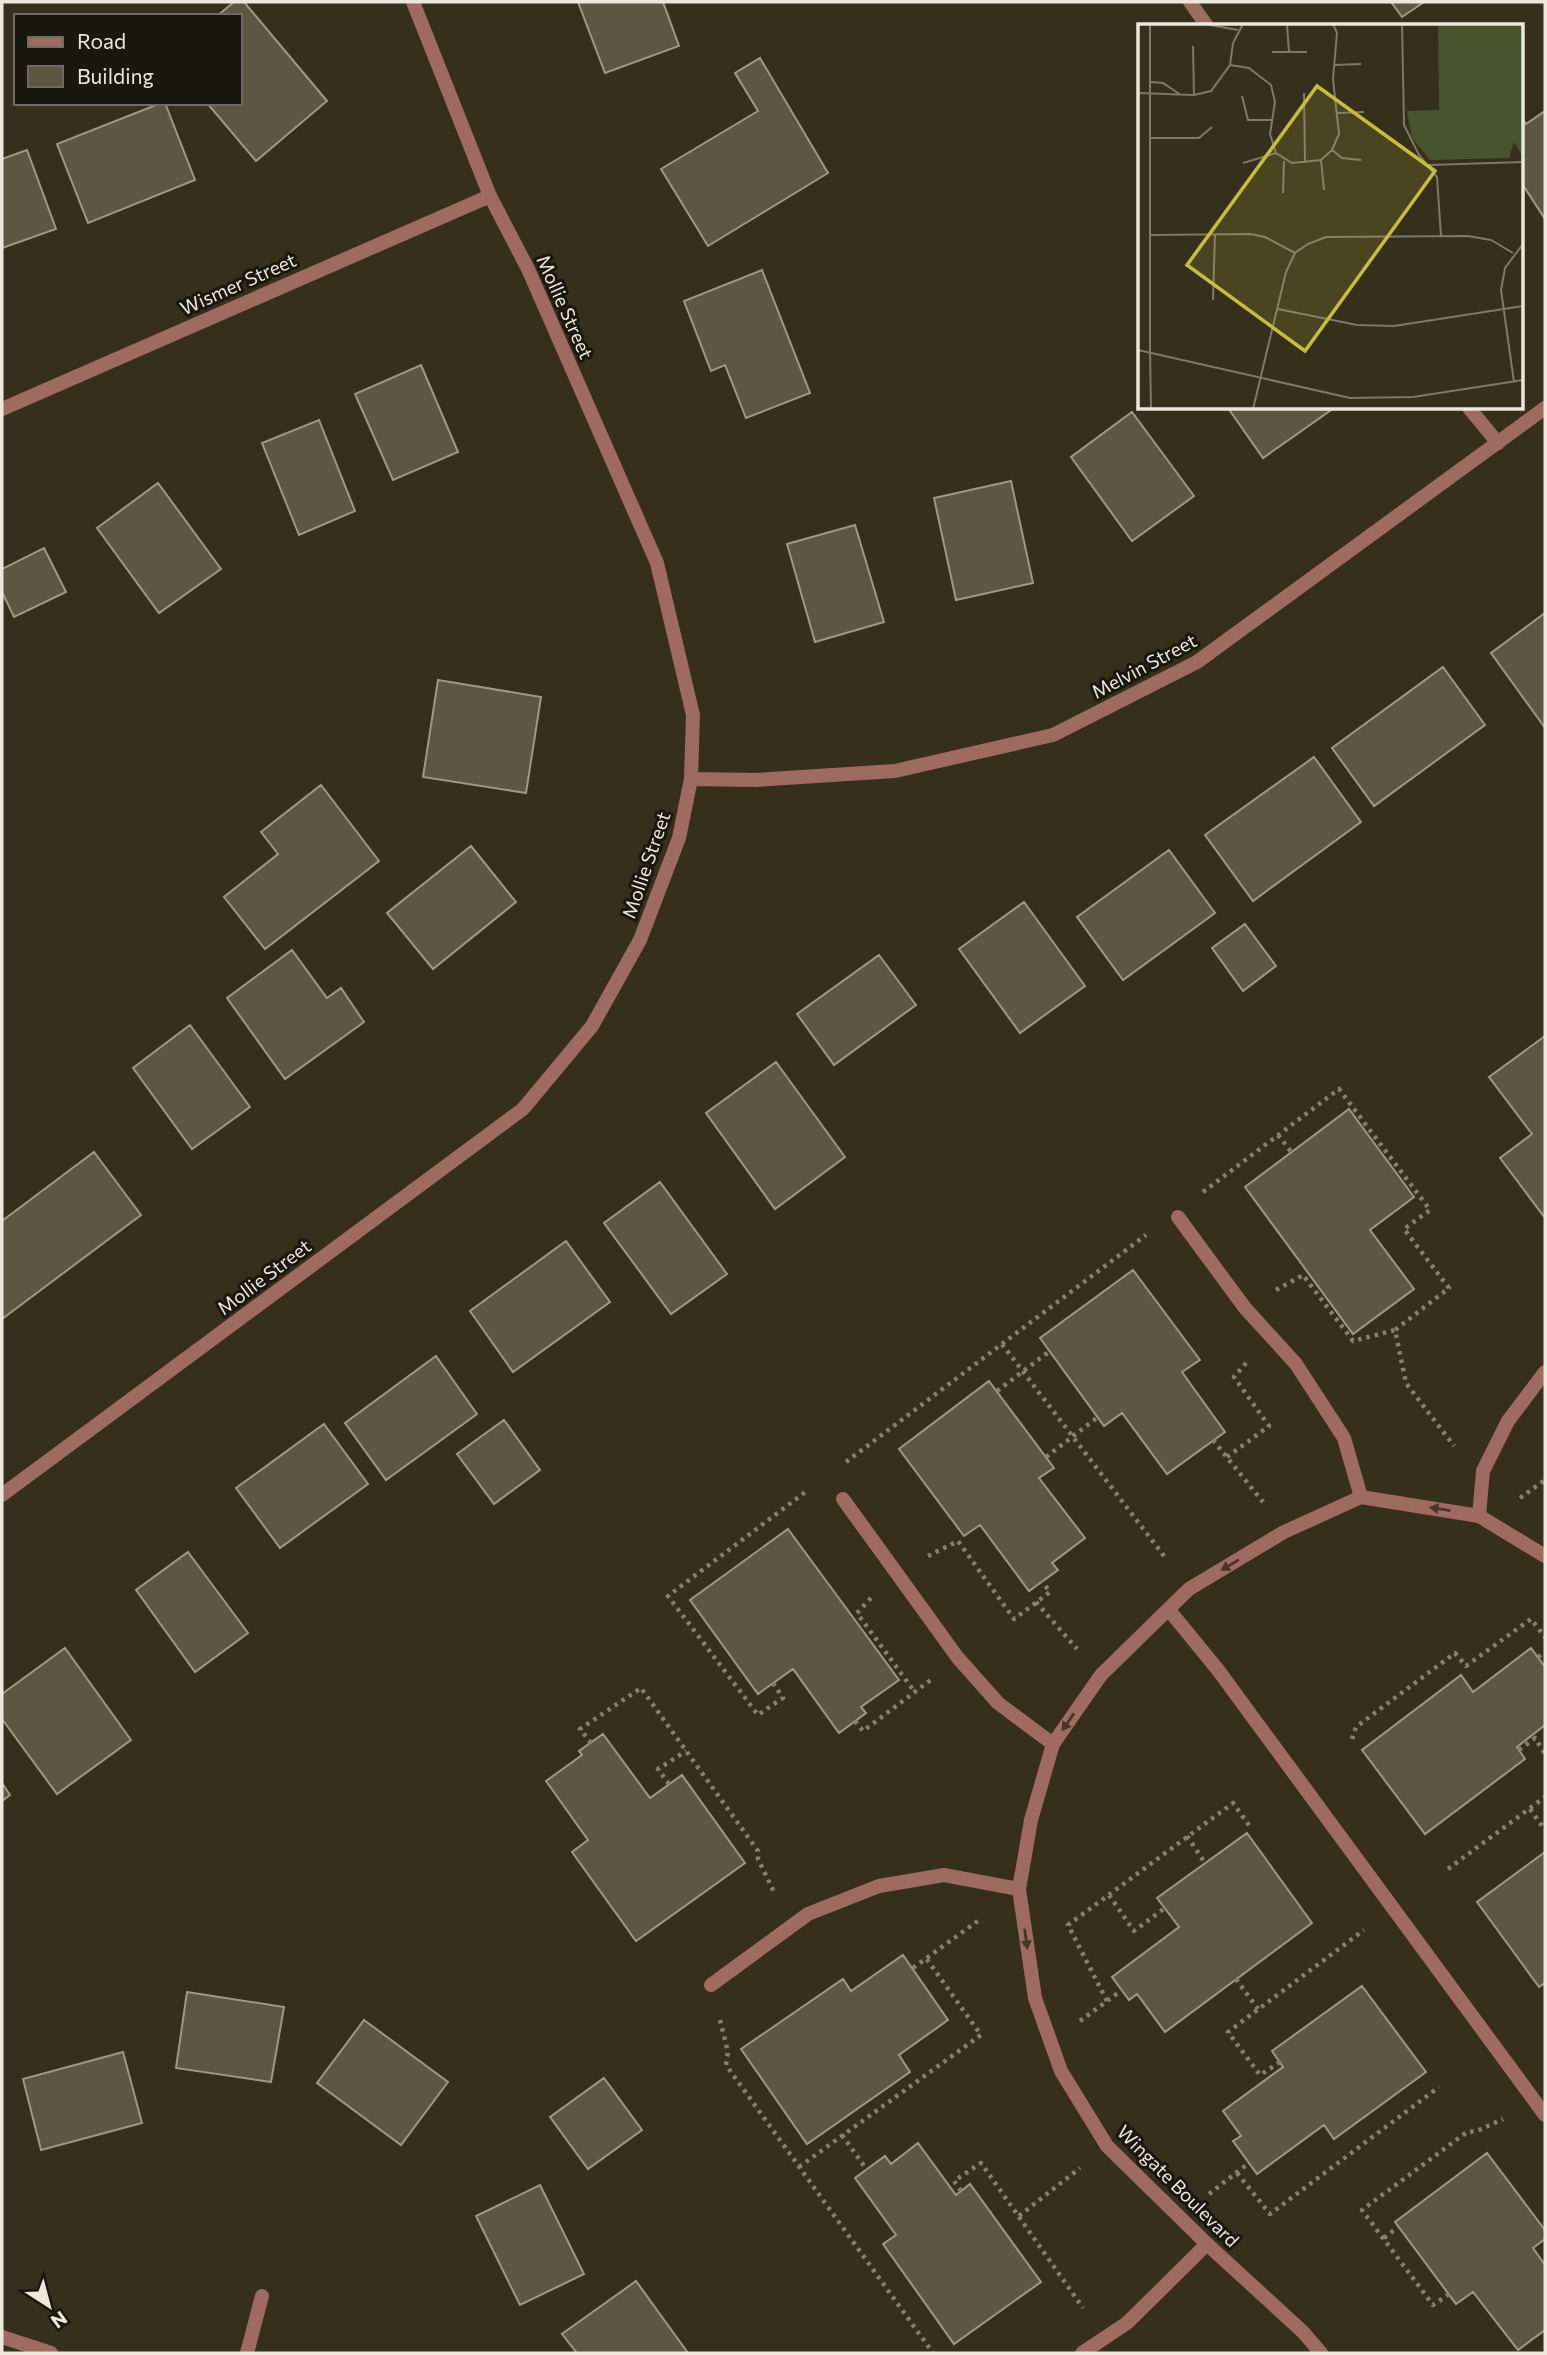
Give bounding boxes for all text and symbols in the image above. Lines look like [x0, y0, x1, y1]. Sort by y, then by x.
legend [14, 14, 242, 105]
inset map [1138, 24, 1522, 410]
text: Road [77, 28, 126, 53]
text: Building [77, 63, 154, 88]
street label: Wismer Street [176, 248, 300, 319]
street label: Mollie Street [532, 251, 599, 363]
street label: Melvin Street [1087, 628, 1200, 703]
street label: Mollie Street [617, 808, 675, 921]
street label: Mollie Street [212, 1234, 315, 1319]
one-way arrow [1429, 1503, 1451, 1514]
one-way arrow [1220, 1558, 1239, 1571]
one-way arrow [1062, 1712, 1075, 1731]
one-way arrow [1021, 1928, 1032, 1950]
street label: Wingate Boulevard [1113, 2120, 1244, 2251]
north arrow [14, 2271, 84, 2341]
text: N [47, 2307, 72, 2334]

